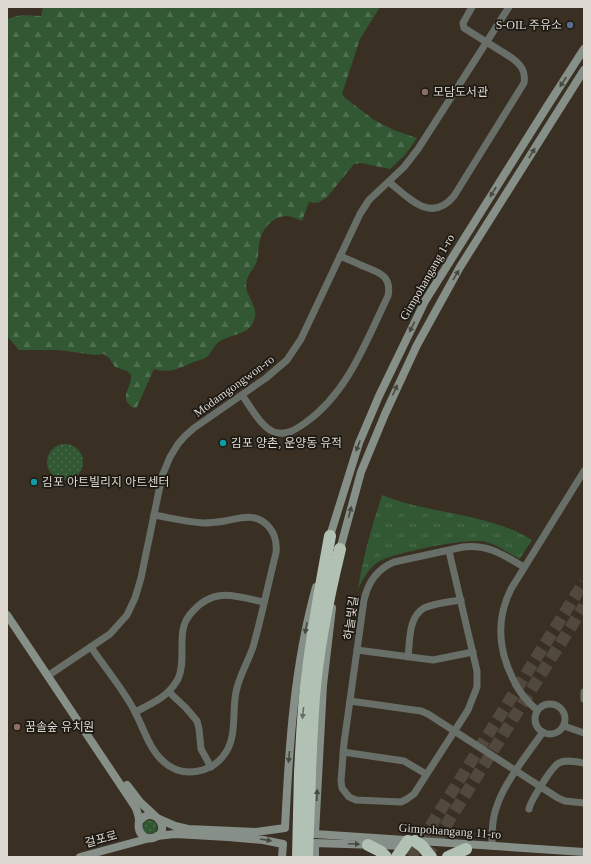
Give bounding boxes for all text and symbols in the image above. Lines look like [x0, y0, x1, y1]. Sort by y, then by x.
place label: S-OIL 주유소 [496, 18, 562, 32]
marker: S-OIL 주유소 [565, 20, 575, 30]
one-way arrow [559, 76, 566, 88]
place label: 모담도서관 [433, 85, 488, 99]
marker: 모담도서관 [420, 87, 430, 97]
one-way arrow [528, 147, 535, 159]
one-way arrow [489, 187, 497, 197]
street label: Gimpohangang 1-ro [397, 232, 457, 322]
one-way arrow [452, 269, 459, 281]
one-way arrow [409, 322, 415, 333]
street label: Modamgongwon-ro [191, 352, 277, 420]
one-way arrow [393, 384, 399, 396]
place label: 김포 양촌, 운양동 유적 [231, 436, 342, 450]
marker: 김포 양촌, 운양동 유적 [218, 438, 228, 448]
one-way arrow [355, 440, 361, 452]
place label: 김포 아트빌리지 아트센터 [42, 475, 169, 489]
marker: 김포 아트빌리지 아트센터 [29, 477, 39, 487]
one-way arrow [347, 505, 353, 517]
street label: 하늘빛길 [341, 595, 361, 641]
one-way arrow [302, 622, 308, 634]
one-way arrow [300, 707, 307, 719]
place label: 꿈솔숲 유치원 [25, 720, 94, 734]
marker: 꿈솔숲 유치원 [12, 722, 22, 732]
one-way arrow [286, 751, 293, 763]
one-way arrow [314, 789, 321, 801]
street label: Gimpohangang 11-ro [398, 820, 502, 842]
street label: 걸포로 [83, 828, 119, 850]
one-way arrow [260, 837, 272, 843]
one-way arrow [348, 841, 361, 847]

